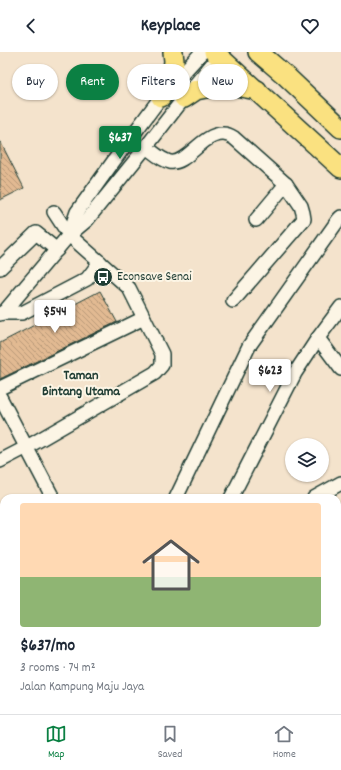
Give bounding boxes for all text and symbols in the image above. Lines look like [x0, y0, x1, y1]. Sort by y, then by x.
text: Keyplace [141, 14, 200, 39]
icon: back [20, 15, 42, 37]
icon: heart [299, 15, 321, 37]
chip: Buy [12, 64, 58, 100]
chip: Rent [66, 64, 119, 100]
chip: Filters [127, 64, 190, 100]
chip: New [198, 64, 248, 100]
pin: $637 [96, 126, 144, 160]
text: $637 [108, 129, 132, 148]
bus stop icon: Econsave Senai [92, 266, 114, 288]
place label: Econsave Senai [117, 268, 192, 287]
pin: $544 [31, 300, 79, 334]
text: $544 [43, 303, 67, 322]
pin: $623 [246, 359, 294, 393]
text: $623 [258, 362, 282, 381]
district label: Taman Bintang Utama [42, 366, 121, 402]
map controls [285, 438, 329, 482]
button: layers [285, 438, 329, 482]
icon: home [135, 529, 207, 601]
text: $637/mo [20, 635, 75, 659]
text: 3 rooms · 74 m² [20, 659, 96, 678]
text: Jalan Kampung Maju Jaya [20, 678, 144, 697]
tab: Map [45, 723, 67, 763]
tab: Saved [158, 723, 182, 763]
tab: Home [273, 723, 296, 763]

